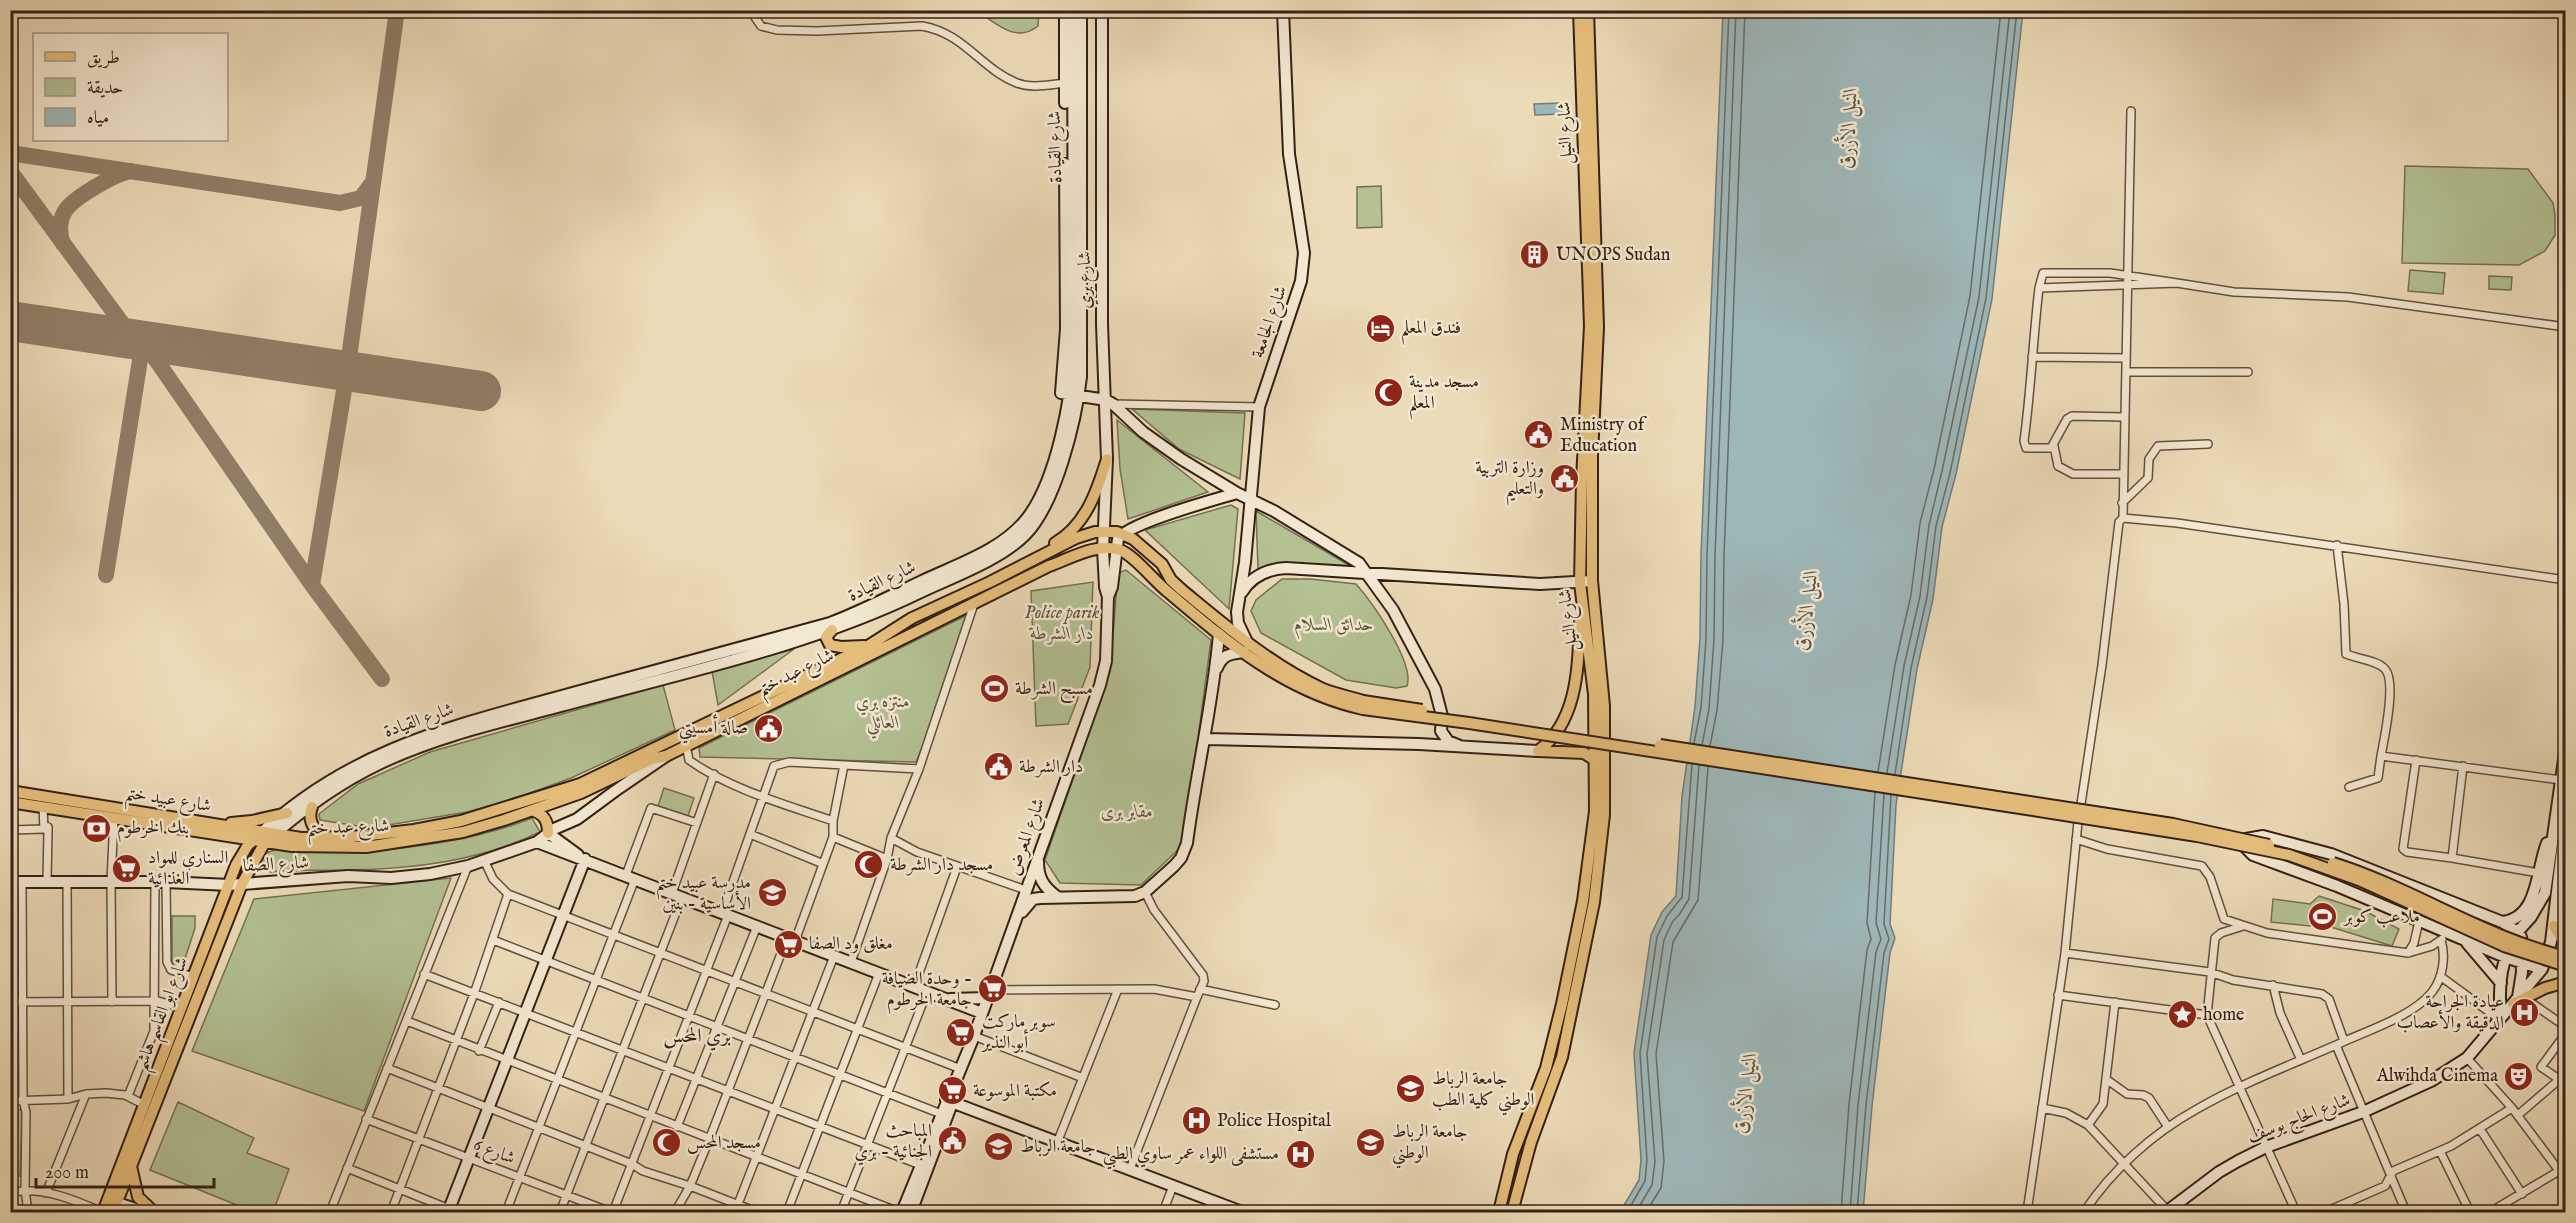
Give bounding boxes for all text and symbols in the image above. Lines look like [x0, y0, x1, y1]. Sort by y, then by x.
legend [33, 33, 228, 141]
text: طريق [87, 47, 120, 70]
text: حديقة [87, 77, 123, 100]
water label: النيل الأزرق [1830, 86, 1865, 169]
street label: شارع النيل [1553, 101, 1581, 165]
text: مياه [87, 107, 109, 130]
street label: شارع القيادة [1044, 111, 1070, 183]
building icon: UNOPS Sudan [1519, 239, 1551, 271]
place label: UNOPS Sudan [1556, 244, 1671, 267]
street label: شارع بري [1074, 251, 1099, 309]
street label: شارع الجامعة [1247, 283, 1295, 362]
hotel icon: فندق المعلم [1364, 312, 1396, 344]
place label: فندق المعلم [1401, 317, 1461, 345]
place label: مسجد مدينة المعلم [1409, 371, 1479, 420]
mosque icon: مسجد مدينة المعلم [1372, 376, 1404, 408]
place label: Ministry of Education [1560, 414, 1648, 458]
public building icon: Ministry of Education [1523, 419, 1555, 451]
place label: وزارة التربية والتعليم [1475, 457, 1544, 506]
public building icon: وزارة التربية والتعليم [1549, 462, 1581, 494]
street label: شارع القيادة [844, 556, 920, 610]
water label: النيل الأزرق [1786, 568, 1825, 652]
street label: شارع النيل [1554, 587, 1586, 652]
park label: Police parik دار الشرطة [1025, 602, 1099, 646]
park label: حدائق السلام [1294, 614, 1374, 640]
street label: شارع عبد ختم [754, 645, 840, 706]
sports icon: مسبح الشرطة [978, 673, 1010, 705]
place label: مسبح الشرطة [1015, 678, 1093, 704]
park label: منتزه بري العائلي [856, 691, 910, 739]
street label: شارع القيادة [381, 698, 458, 746]
public building icon: صالة أمسيتي [753, 712, 785, 744]
place label: صالة أمسيتي [679, 714, 748, 744]
public building icon: دار الشرطة [982, 751, 1014, 783]
place label: دار الشرطة [1019, 756, 1083, 779]
street label: شارع عبيد ختم [123, 782, 213, 823]
street label: شارع المعرض [1003, 795, 1053, 879]
park label: مقابر برى [1101, 801, 1153, 824]
bank icon: بنك الخرطوم [80, 812, 112, 844]
street label: شارع عبد ختم [306, 815, 390, 846]
place label: بنك الخرطوم [117, 817, 189, 843]
place label: السناري للمواد الغذائية [148, 847, 228, 891]
mosque icon: مسجد دار الشرطة [853, 849, 885, 881]
supermarket icon: السناري للمواد الغذائية [111, 852, 143, 884]
street label: شارع الصفا [242, 852, 310, 880]
place label: مسجد دار الشرطة [890, 854, 993, 877]
place label: مدرسة عبيد ختم الأساسية - بنين [656, 872, 751, 916]
school or university icon: مدرسة عبيد ختم الأساسية - بنين [756, 877, 788, 909]
sports icon: ملاعب كوبر [2307, 901, 2339, 933]
place label: ملاعب كوبر [2342, 906, 2420, 929]
supermarket icon: مغلق ود الصفا [772, 928, 804, 960]
place label: مغلق ود الصفا [809, 933, 893, 956]
street label: شارع ابو القاسم هاشم [130, 954, 199, 1076]
place label: وحدة الضيافة - جامعة الخرطوم [882, 968, 972, 1015]
supermarket icon: وحدة الضيافة - جامعة الخرطوم [977, 973, 1009, 1005]
place label: عيادة الجراحة الدقيقة والأعصاب [2396, 991, 2504, 1035]
hospital icon: عيادة الجراحة الدقيقة والأعصاب [2509, 996, 2541, 1028]
place icon: home [2166, 999, 2198, 1031]
place label: home [2203, 1004, 2244, 1027]
place label: سوبر ماركت أبو النذير [980, 1011, 1056, 1055]
supermarket icon: سوبر ماركت أبو النذير [945, 1016, 977, 1048]
district label: بري المحس [663, 1024, 731, 1051]
water label: النيل الأزرق [1725, 1051, 1764, 1135]
theatre icon: Alwihda Cinema [2503, 1060, 2535, 1092]
place label: Alwihda Cinema [2376, 1065, 2498, 1088]
place label: جامعة الرباط الوطني كلية الطب [1432, 1068, 1535, 1116]
school or university icon: جامعة الرباط الوطني كلية الطب [1395, 1073, 1427, 1105]
supermarket icon: مكتبة الموسوعة [936, 1075, 968, 1107]
place label: مكتبة الموسوعة [973, 1080, 1057, 1103]
street label: شارع الحاج يوسف [2244, 1089, 2355, 1152]
hospital icon: Police Hospital [1180, 1105, 1212, 1137]
place label: Police Hospital [1217, 1110, 1331, 1133]
place label: المباحث الجنائية - بري [854, 1120, 932, 1166]
place label: جامعة الرباط الوطني [1392, 1121, 1468, 1169]
public building icon: المباحث الجنائية - بري [937, 1125, 969, 1157]
school or university icon: جامعة الرباط الوطني [1355, 1126, 1387, 1158]
mosque icon: مسجد المحس [650, 1127, 682, 1159]
school or university icon: جامعة الرباط [983, 1131, 1015, 1163]
place label: مسجد المحس [687, 1132, 761, 1155]
street label: شارع 6 [469, 1134, 518, 1172]
place label: جامعة الرباط [1020, 1136, 1096, 1159]
hospital icon: مستشفى اللواء عمر ساوي الطبي [1284, 1138, 1316, 1170]
place label: مستشفى اللواء عمر ساوي الطبي [1103, 1143, 1279, 1170]
scale bar [36, 1151, 214, 1189]
text: 200 m [45, 1162, 89, 1185]

